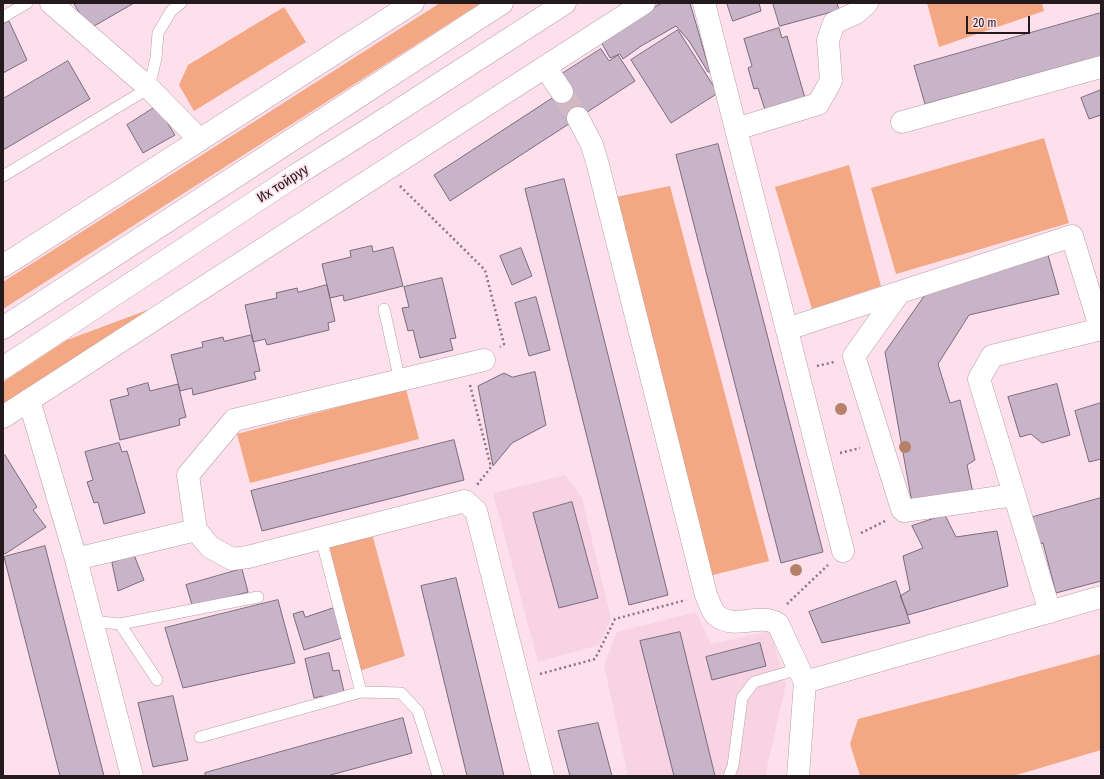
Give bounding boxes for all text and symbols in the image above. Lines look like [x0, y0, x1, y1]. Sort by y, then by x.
scale bar [968, 8, 1032, 34]
text: 20 m [973, 16, 997, 30]
street label: Их тойруу [254, 161, 312, 207]

